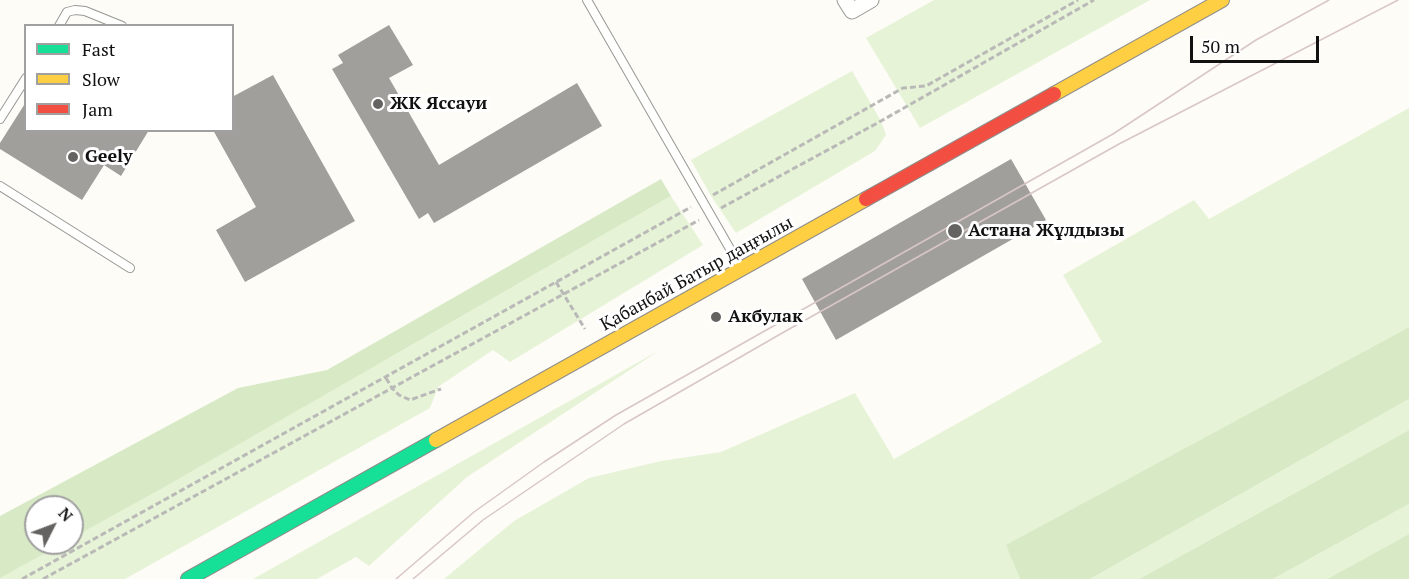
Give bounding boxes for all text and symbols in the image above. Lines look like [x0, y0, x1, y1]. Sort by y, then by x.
legend [24, 24, 234, 132]
scale bar [1193, 24, 1322, 62]
text: 50 m [1201, 34, 1240, 58]
text: Fast [82, 37, 115, 61]
text: Slow [82, 67, 120, 91]
place label: ЖК Яссауи [390, 93, 487, 115]
text: Jam [82, 97, 113, 121]
marker: ЖК Яссауи [371, 97, 385, 111]
place label: Geely [85, 146, 133, 168]
marker: Geely [66, 150, 80, 164]
street label: Қабанбай Батыр даңғылы [597, 212, 797, 336]
place label: Астана Жұлдызы [968, 220, 1124, 242]
marker: Астана Жұлдызы [946, 222, 964, 240]
place label: Акбулак [728, 306, 803, 328]
marker: Акбулак [709, 310, 723, 324]
north arrow [24, 495, 84, 555]
text: N [54, 502, 78, 526]

